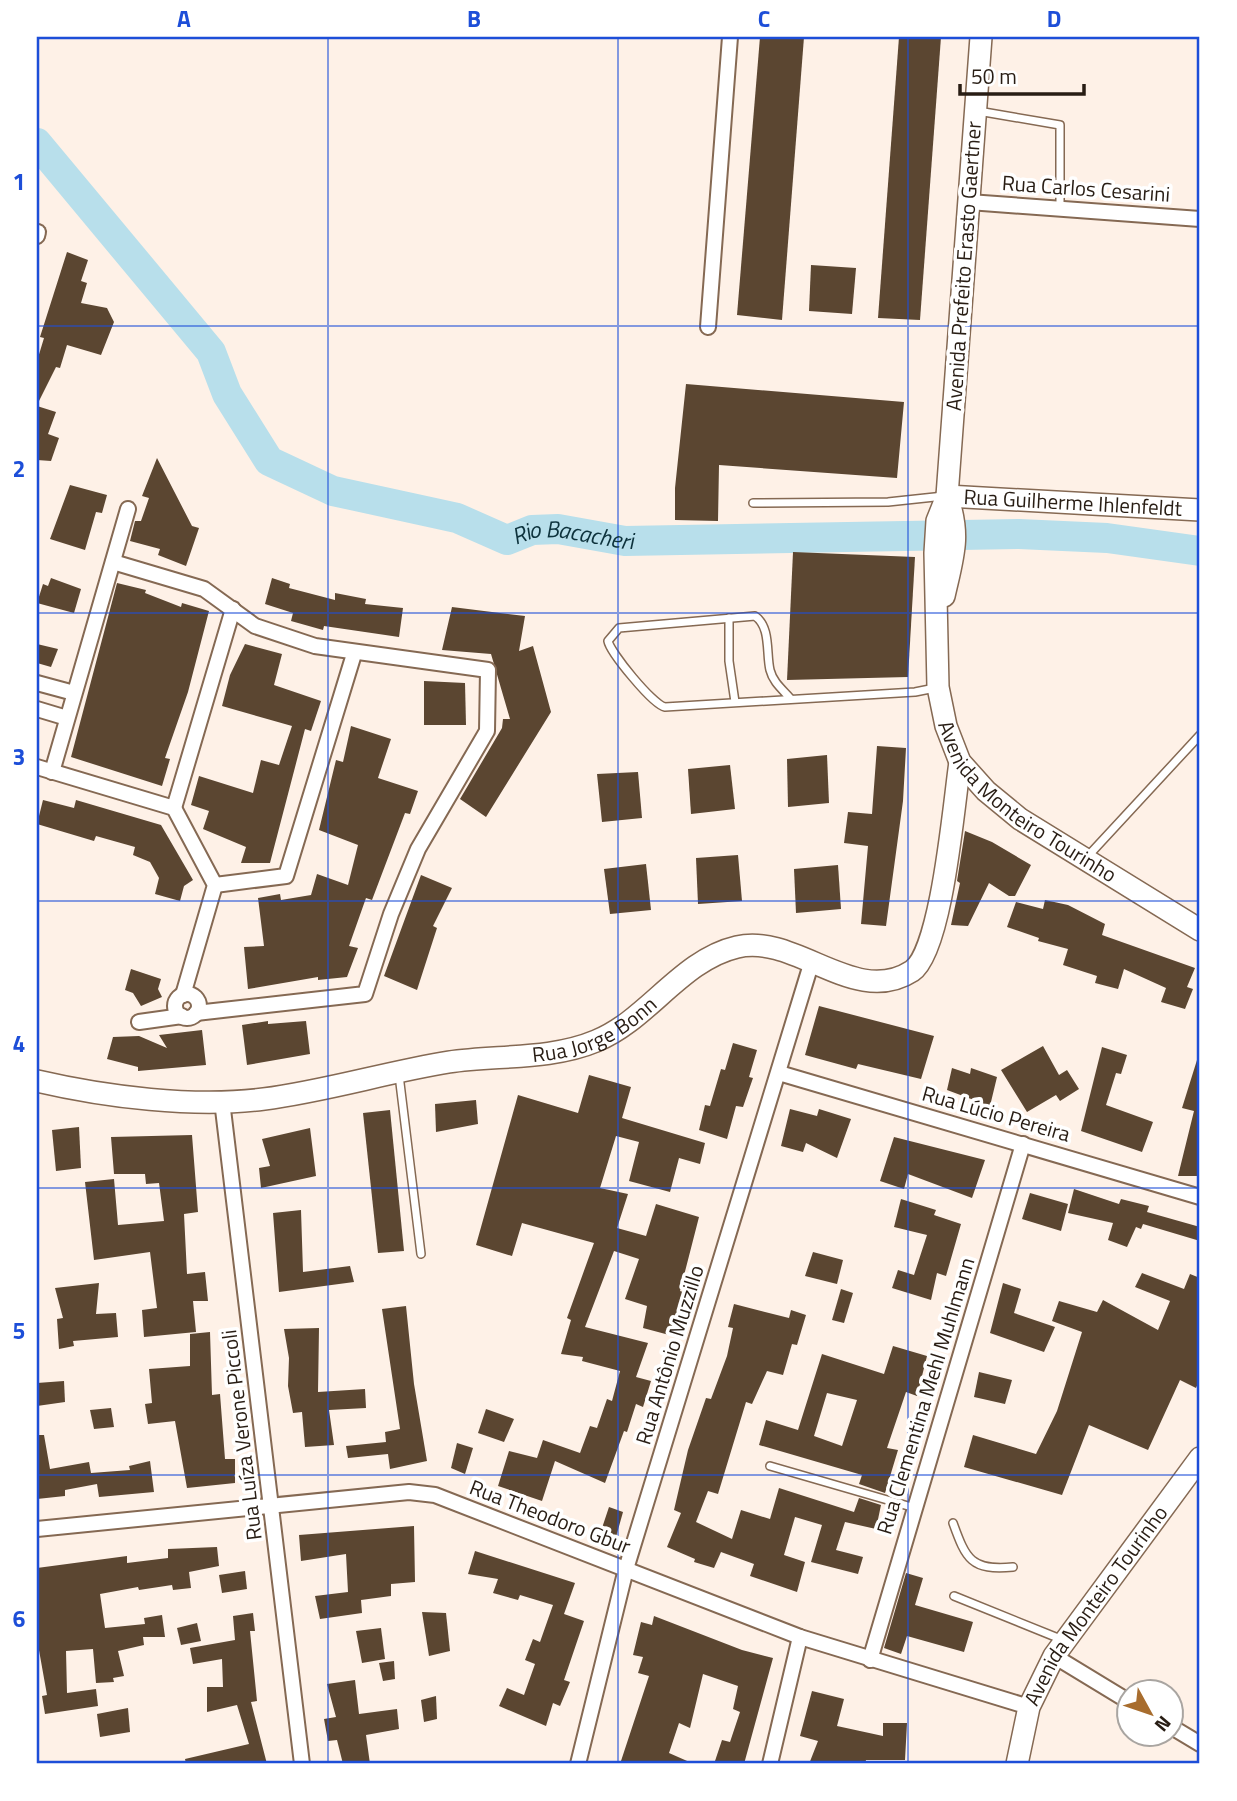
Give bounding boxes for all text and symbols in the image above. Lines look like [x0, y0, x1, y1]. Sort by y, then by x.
text: A [177, 1, 191, 36]
text: B [467, 1, 481, 36]
text: C [758, 1, 770, 36]
text: D [1047, 1, 1061, 36]
scale bar [960, 52, 1085, 96]
text: 50 m [971, 60, 1017, 92]
street label: Avenida Prefeito Erasto Gaertner [937, 120, 989, 412]
text: 1 [13, 164, 25, 199]
street label: Rua Carlos Cesarini [1001, 166, 1171, 210]
text: 2 [13, 451, 25, 486]
street label: Rua Guilherme Ihlenfeldt [963, 480, 1184, 524]
water label: Rio Bacacheri [506, 511, 636, 559]
street label: Avenida Monteiro Tourinho [930, 716, 1123, 890]
text: 3 [13, 739, 25, 774]
street label: Rua Jorge Bonn [530, 988, 664, 1070]
text: 4 [13, 1026, 25, 1061]
street label: Rua Lúcio Pereira [918, 1077, 1075, 1150]
street label: Rua Clementina Mehl Muhlmann [868, 1253, 982, 1538]
street label: Rua Antônio Muzzillo [627, 1261, 712, 1448]
text: 5 [13, 1313, 25, 1348]
street label: Rua Luíza Verone Piccoli [212, 1328, 270, 1542]
street label: Rua Theodoro Gbur [465, 1471, 636, 1562]
street label: Avenida Monteiro Tourinho [1015, 1498, 1175, 1711]
text: 6 [13, 1601, 26, 1636]
north arrow [1114, 1678, 1184, 1748]
text: N [1148, 1710, 1179, 1739]

